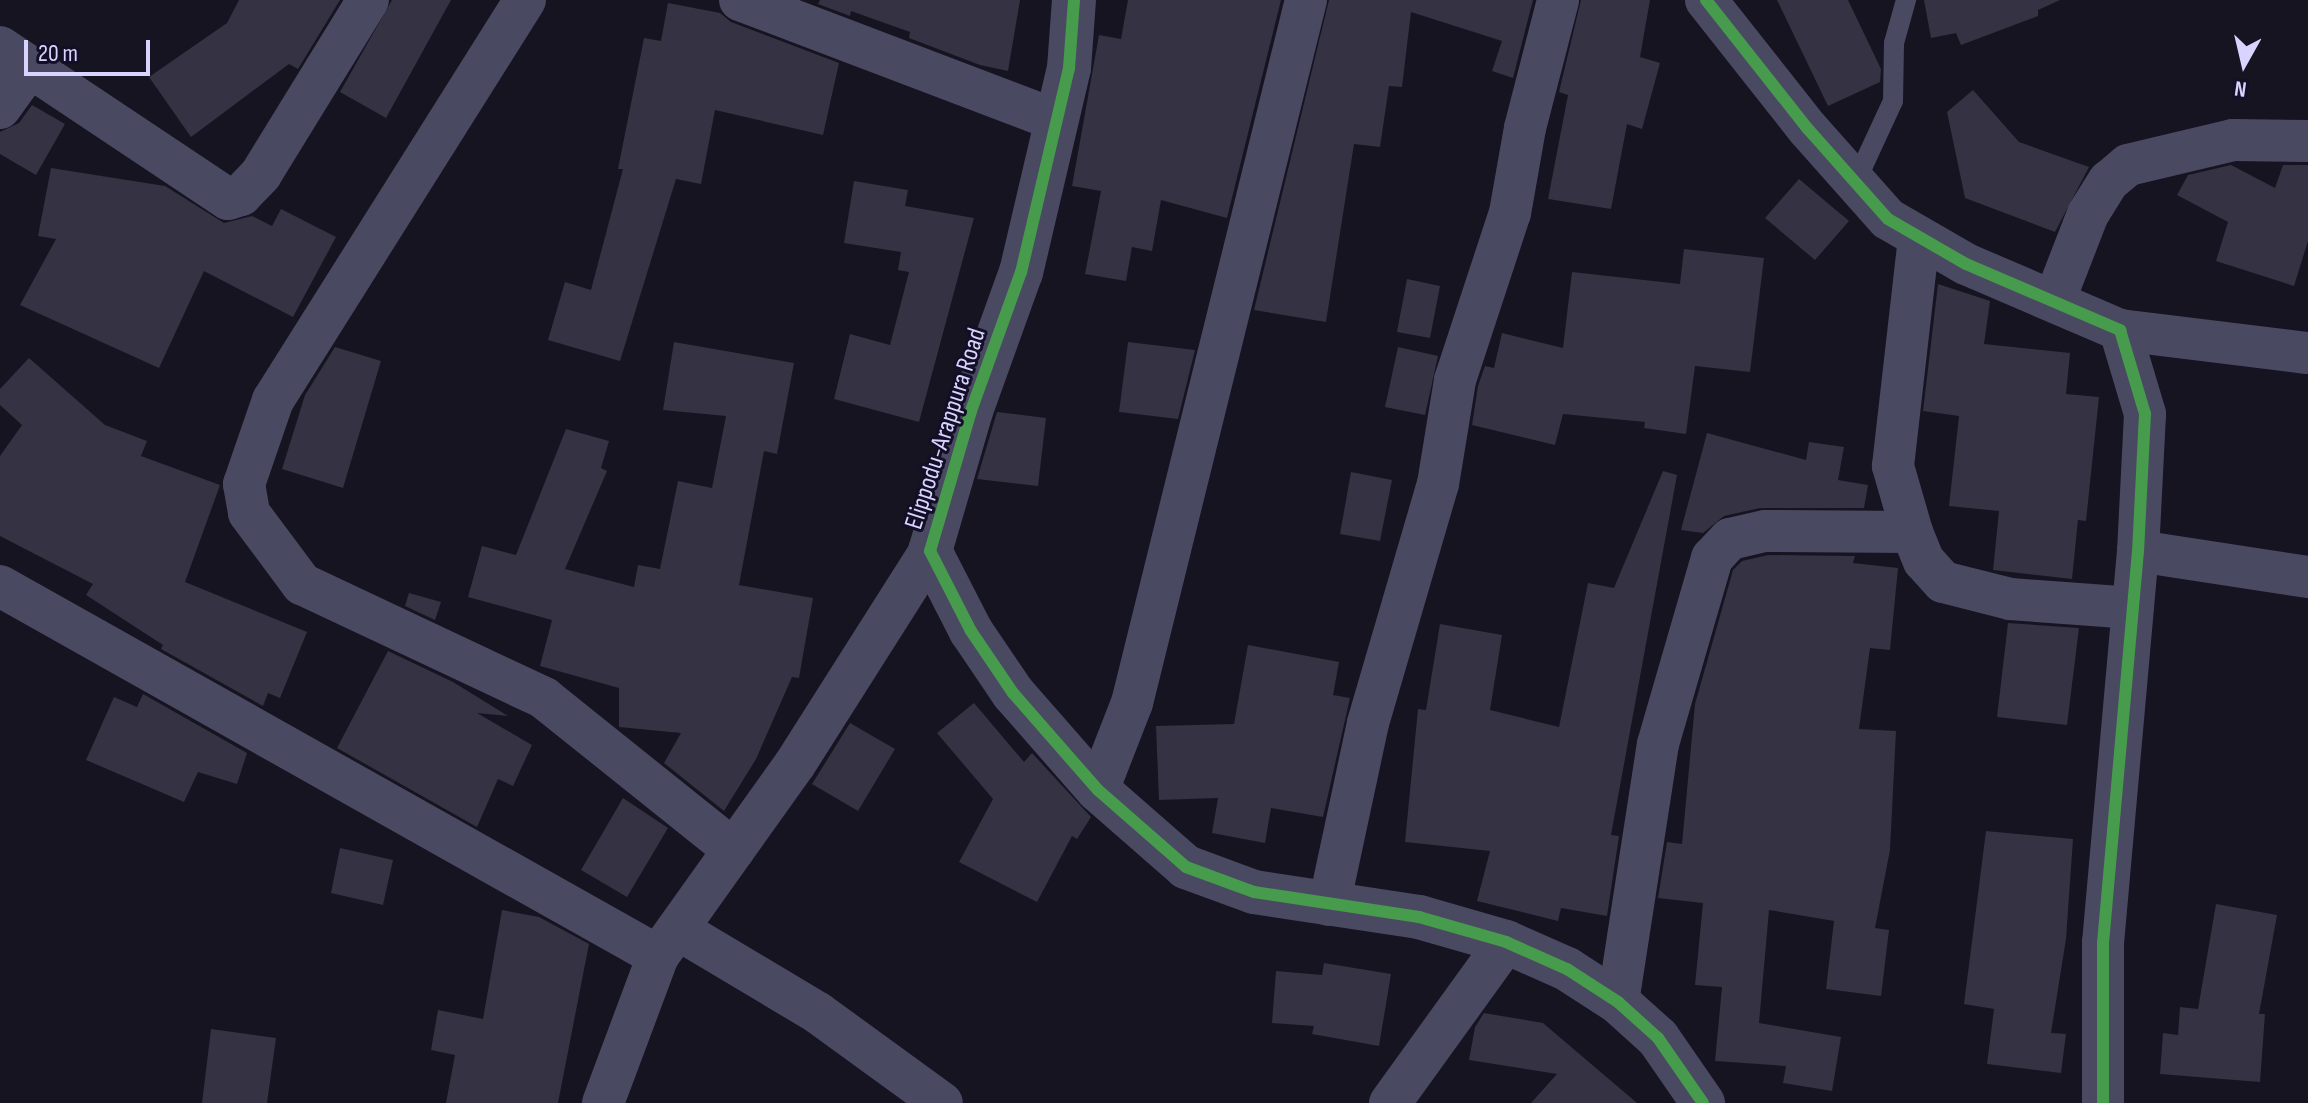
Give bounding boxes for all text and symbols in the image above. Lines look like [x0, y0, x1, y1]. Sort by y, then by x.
scale bar [28, 24, 154, 74]
north arrow [2204, 24, 2284, 104]
text: 20 m [38, 39, 78, 68]
text: N [2233, 74, 2248, 102]
street label: Elippodu-Arappura Road [899, 325, 993, 533]

